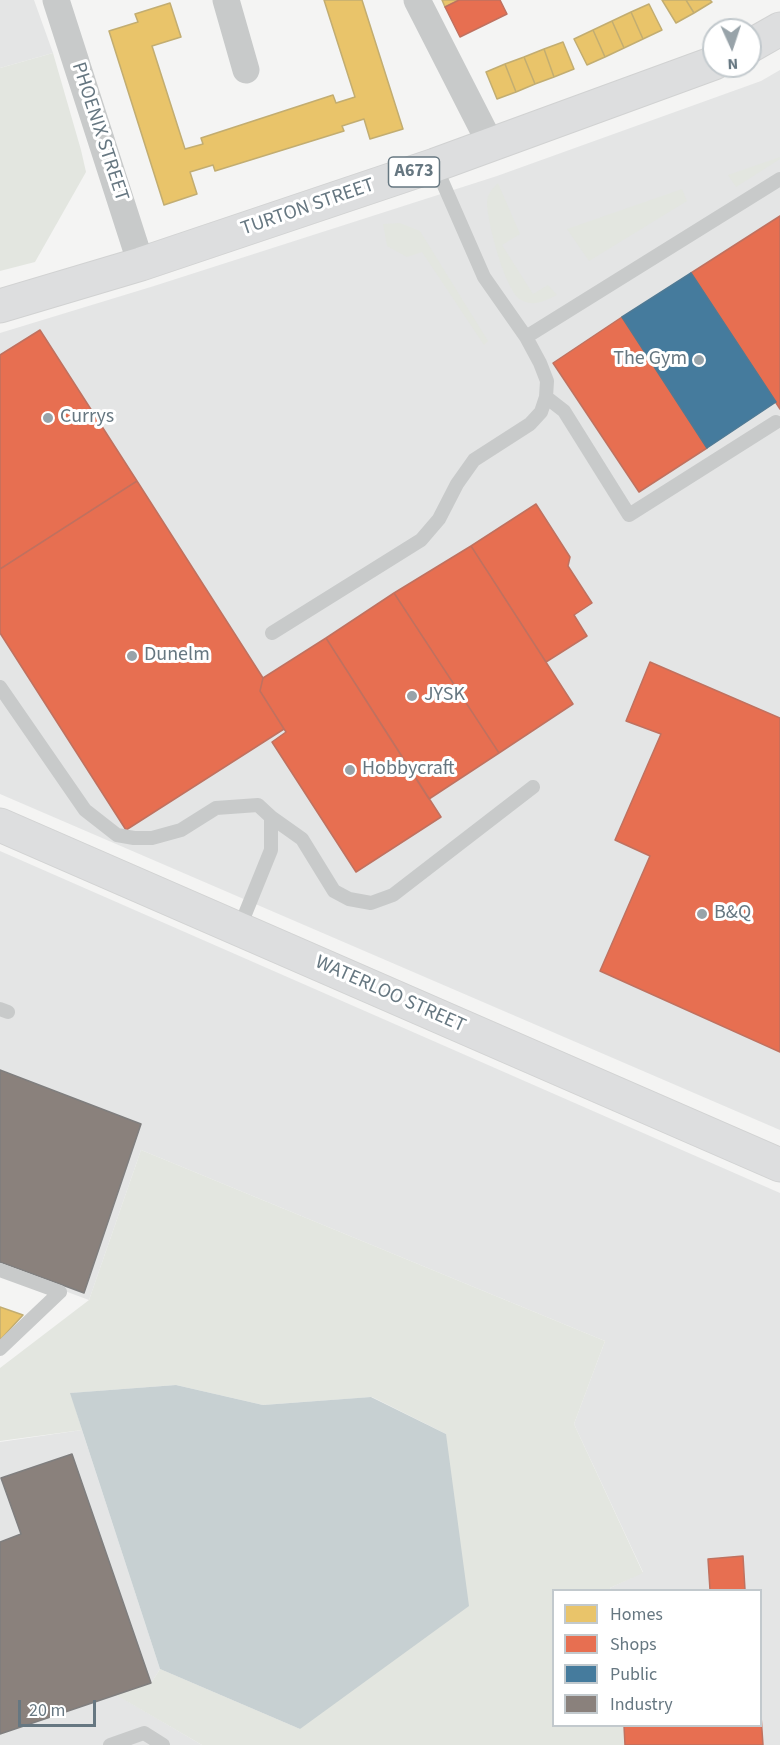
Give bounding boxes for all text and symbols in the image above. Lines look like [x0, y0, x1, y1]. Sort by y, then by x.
north arrow [702, 18, 762, 78]
text: N [727, 53, 739, 75]
street label: PHOENIX STREET [65, 59, 133, 205]
road number: A673 [388, 157, 440, 187]
street label: TURTON STREET [238, 174, 378, 242]
place label: The Gym [613, 348, 687, 372]
marker: The Gym [692, 353, 706, 367]
place label: Currys [60, 406, 114, 430]
marker: Currys [41, 411, 55, 425]
place label: Dunelm [144, 644, 210, 668]
marker: Dunelm [125, 649, 139, 663]
place label: JYSK [424, 684, 465, 708]
marker: JYSK [405, 689, 419, 703]
place label: Hobbycraft [362, 758, 455, 782]
marker: Hobbycraft [343, 763, 357, 777]
place label: B&Q [714, 902, 751, 926]
marker: B&Q [695, 907, 709, 921]
street label: WATERLOO STREET [311, 951, 469, 1039]
legend [552, 1589, 762, 1727]
text: Homes [610, 1602, 663, 1627]
text: Shops [610, 1632, 657, 1657]
text: Public [610, 1662, 657, 1687]
scale bar [21, 1688, 99, 1726]
text: Industry [610, 1692, 673, 1717]
text: 20 m [29, 1698, 65, 1723]

